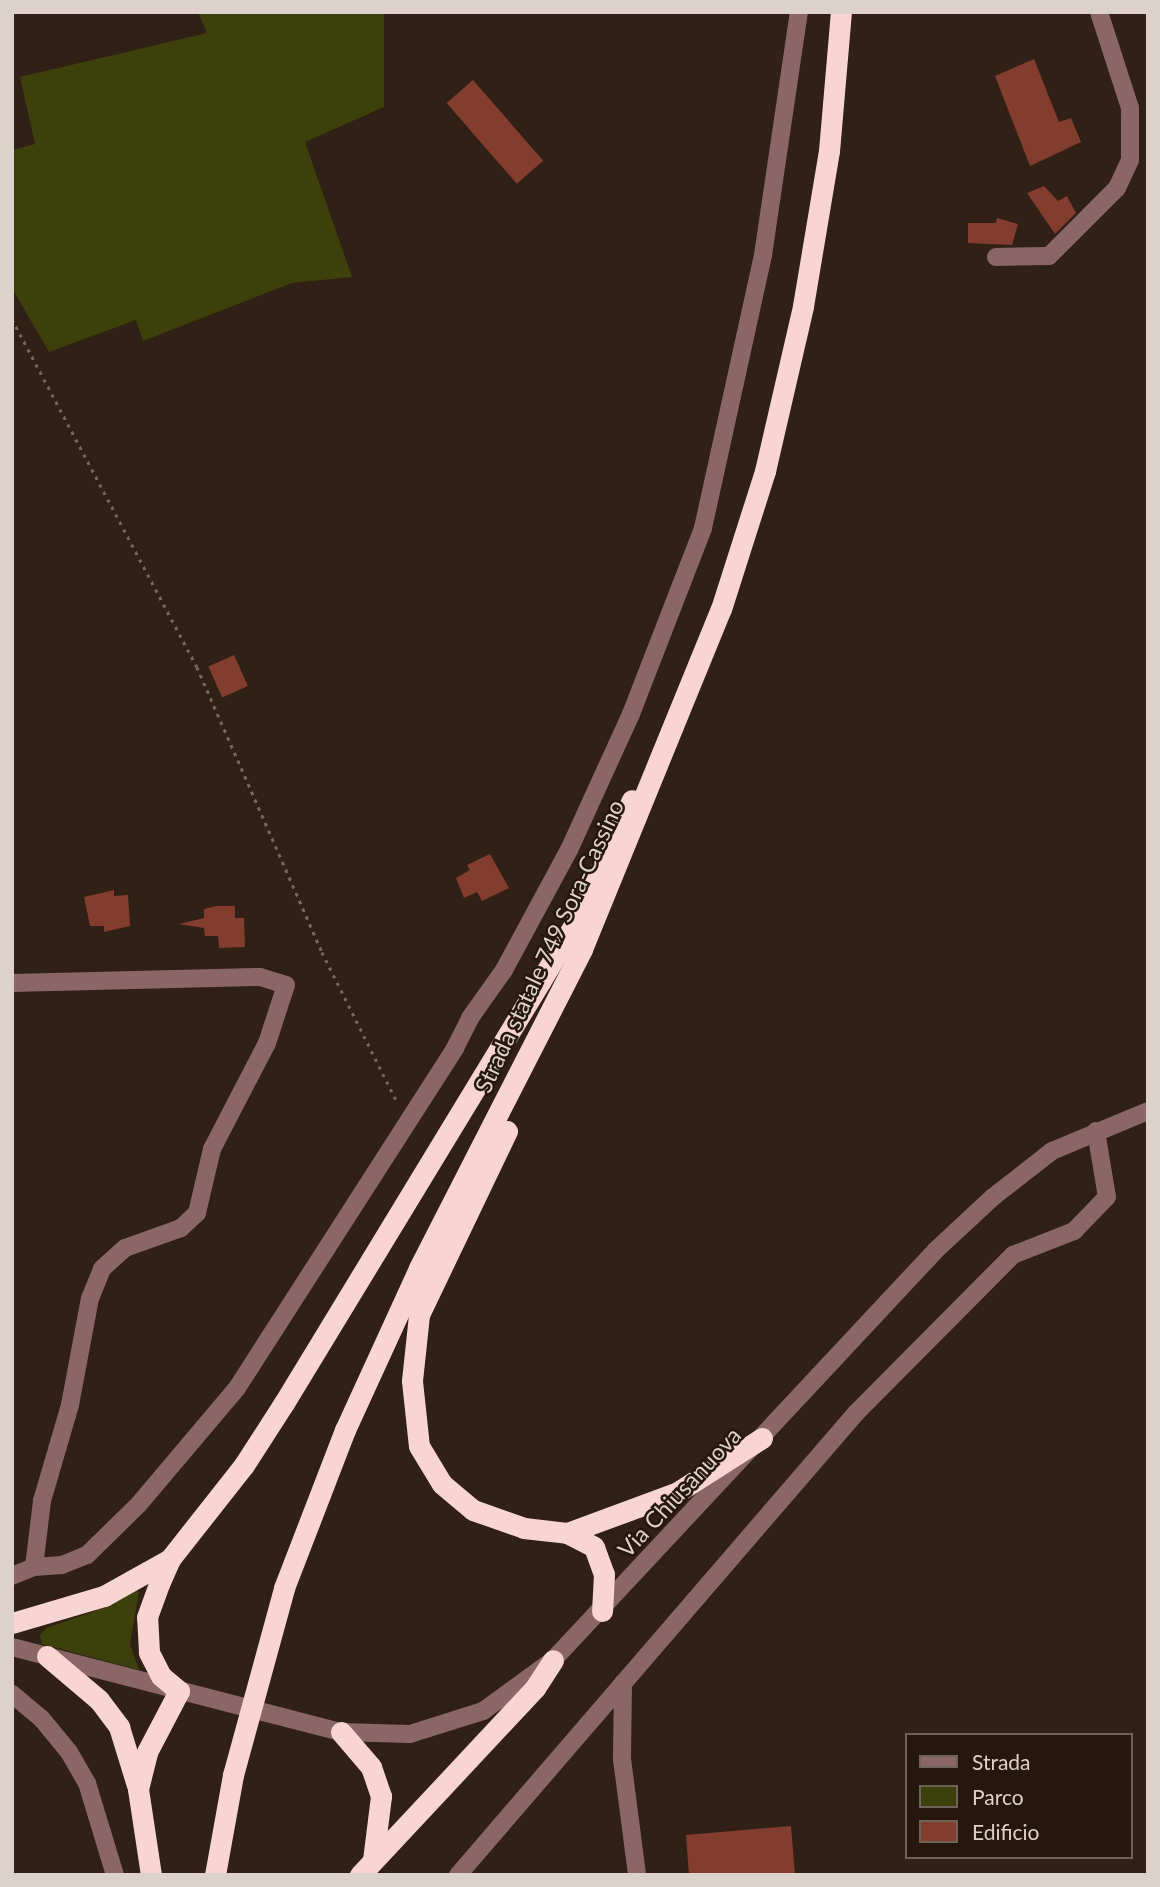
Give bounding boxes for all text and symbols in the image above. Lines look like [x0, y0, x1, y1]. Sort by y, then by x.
street label: Strada statale 749 Sora-Cassino [469, 795, 629, 1097]
street label: Via Chiusanuova [612, 1421, 746, 1563]
legend [904, 1733, 1132, 1859]
text: Strada [972, 1749, 1031, 1774]
text: Parco [972, 1784, 1024, 1809]
text: Edificio [972, 1819, 1039, 1844]

